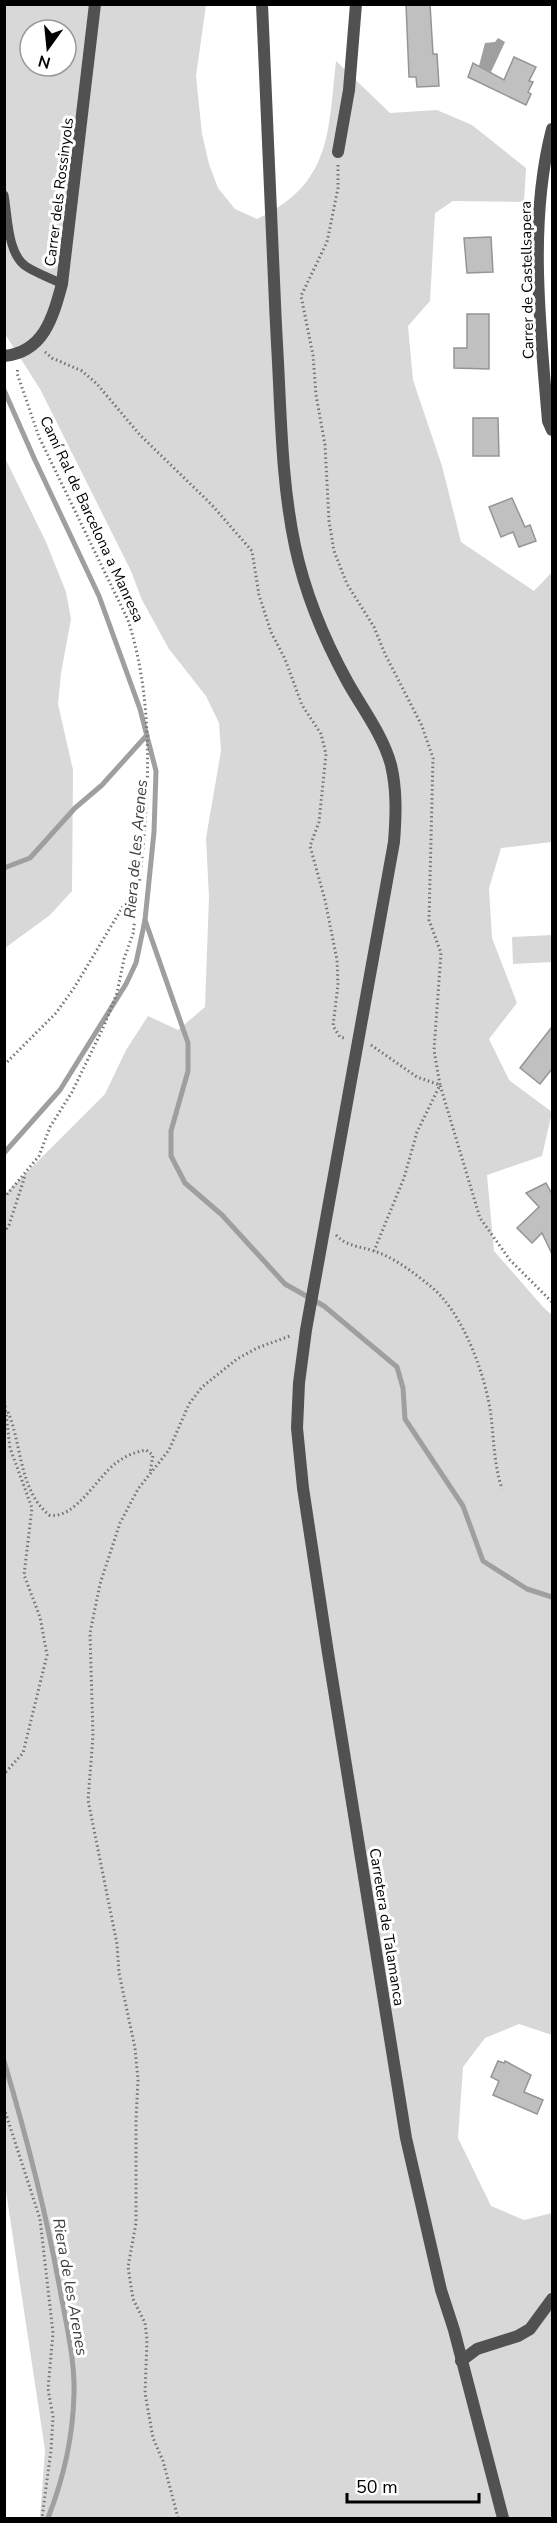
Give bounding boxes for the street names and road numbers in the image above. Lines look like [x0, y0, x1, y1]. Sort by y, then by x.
street label: Carrer dels Rossinyols [40, 116, 78, 268]
street label: Carrer de Castellsapera [516, 201, 538, 359]
street label: Camí Ral de Barcelona a Manresa [35, 413, 149, 625]
street label: Carretera de Talamanca [365, 1847, 409, 2007]

